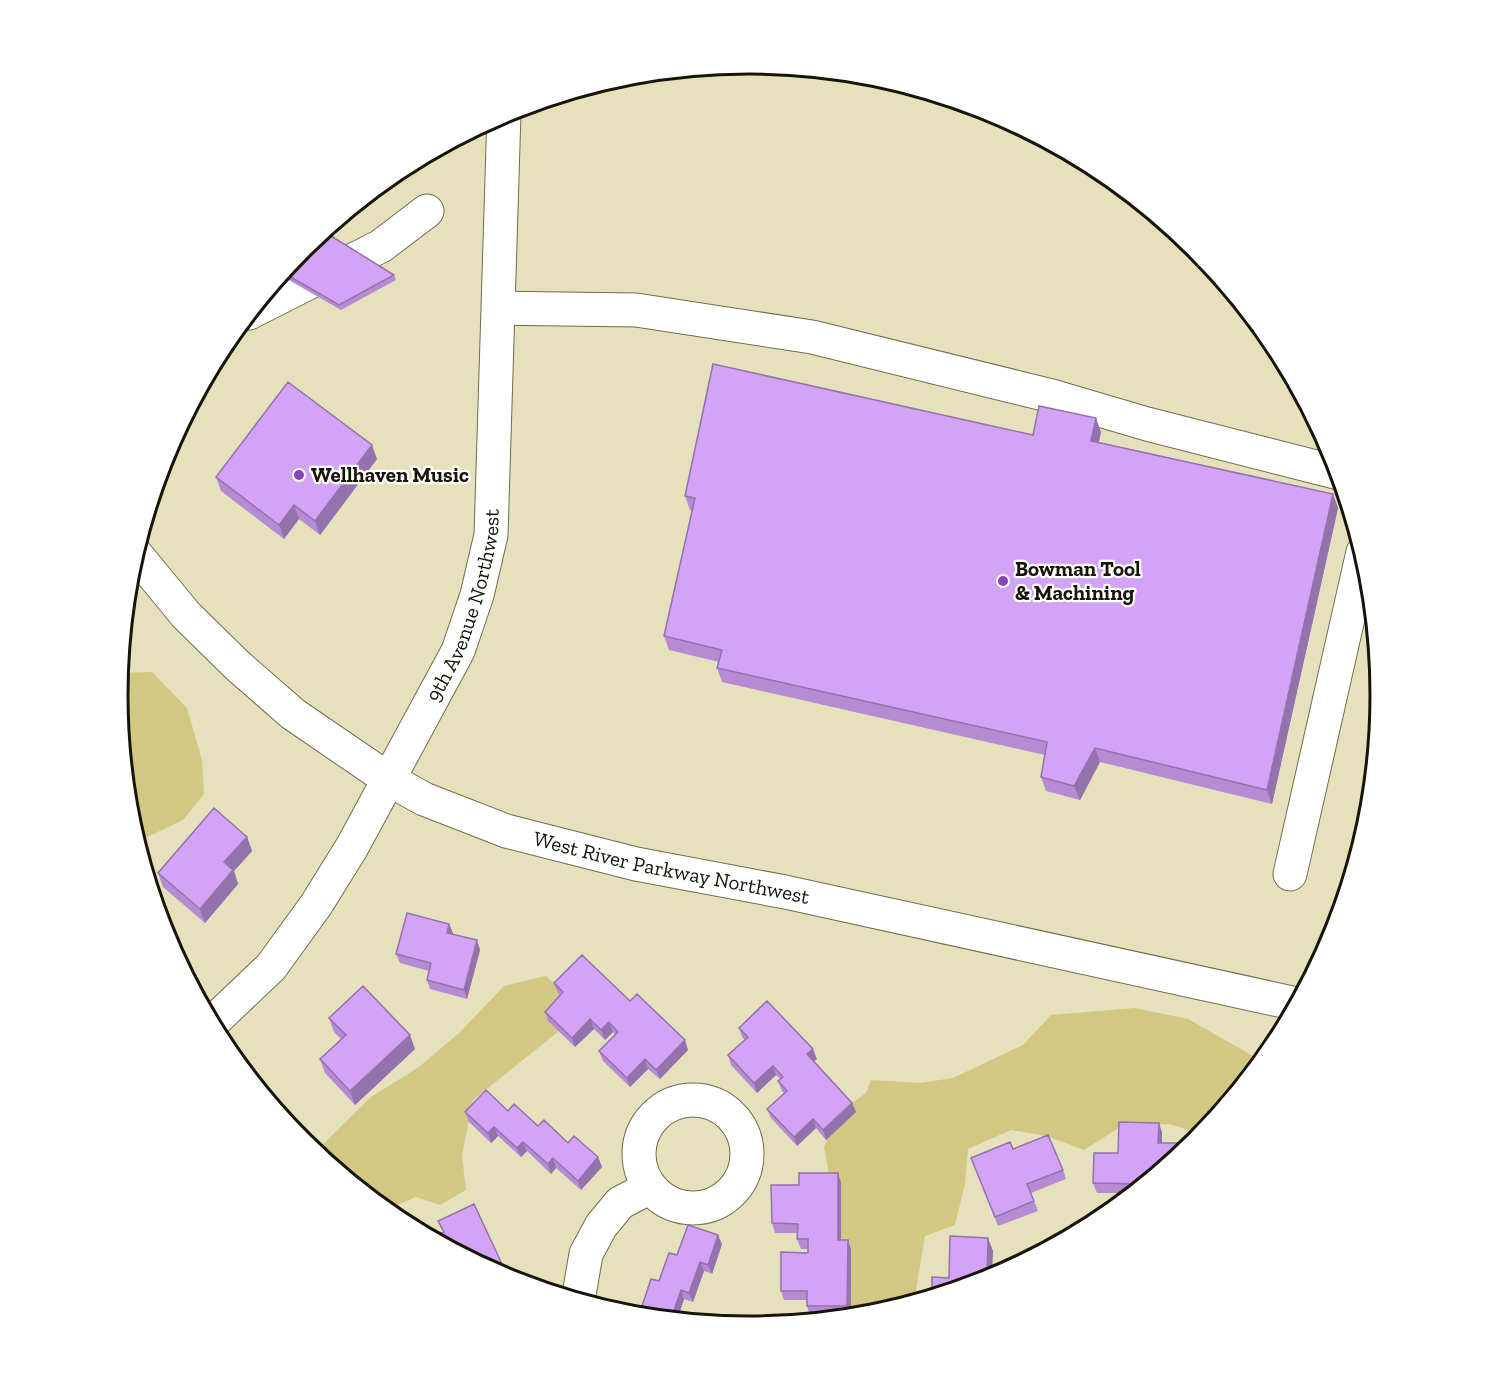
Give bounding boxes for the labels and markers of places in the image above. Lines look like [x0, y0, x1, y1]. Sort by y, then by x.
place label: Wellhaven Music [311, 462, 469, 487]
marker: Wellhaven Music [292, 468, 306, 482]
place label: Bowman Tool & Machining [1015, 556, 1141, 605]
marker: Bowman Tool & Machining [996, 574, 1010, 588]

